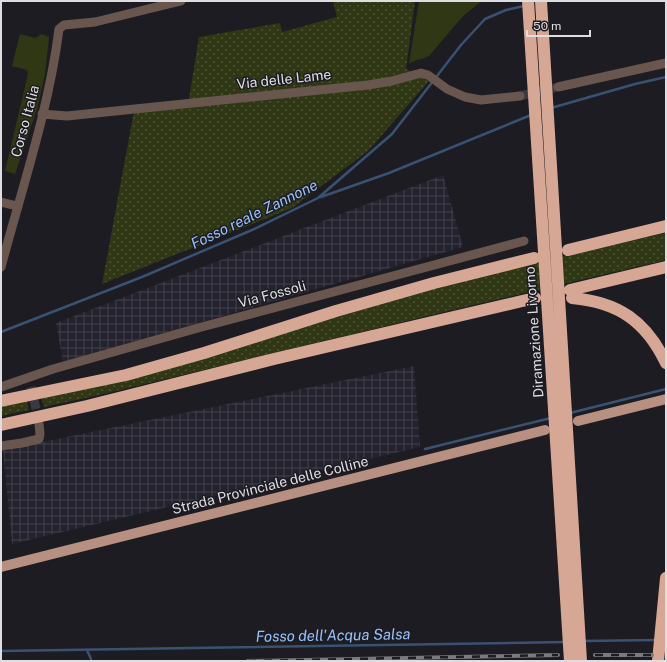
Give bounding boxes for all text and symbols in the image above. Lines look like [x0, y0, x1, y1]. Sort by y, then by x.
scale bar [527, 12, 590, 38]
text: 50 m [533, 19, 561, 33]
street label: Via delle Lame [236, 66, 332, 92]
street label: Corso Italia [8, 83, 42, 159]
water label: Fosso reale Zannone [188, 176, 320, 252]
street label: Diramazione Livorno [521, 266, 547, 398]
street label: Via Fossoli [236, 277, 308, 311]
street label: Strada Provinciale delle Colline [170, 453, 370, 517]
water label: Fosso dell'Acqua Salsa [255, 625, 411, 645]

